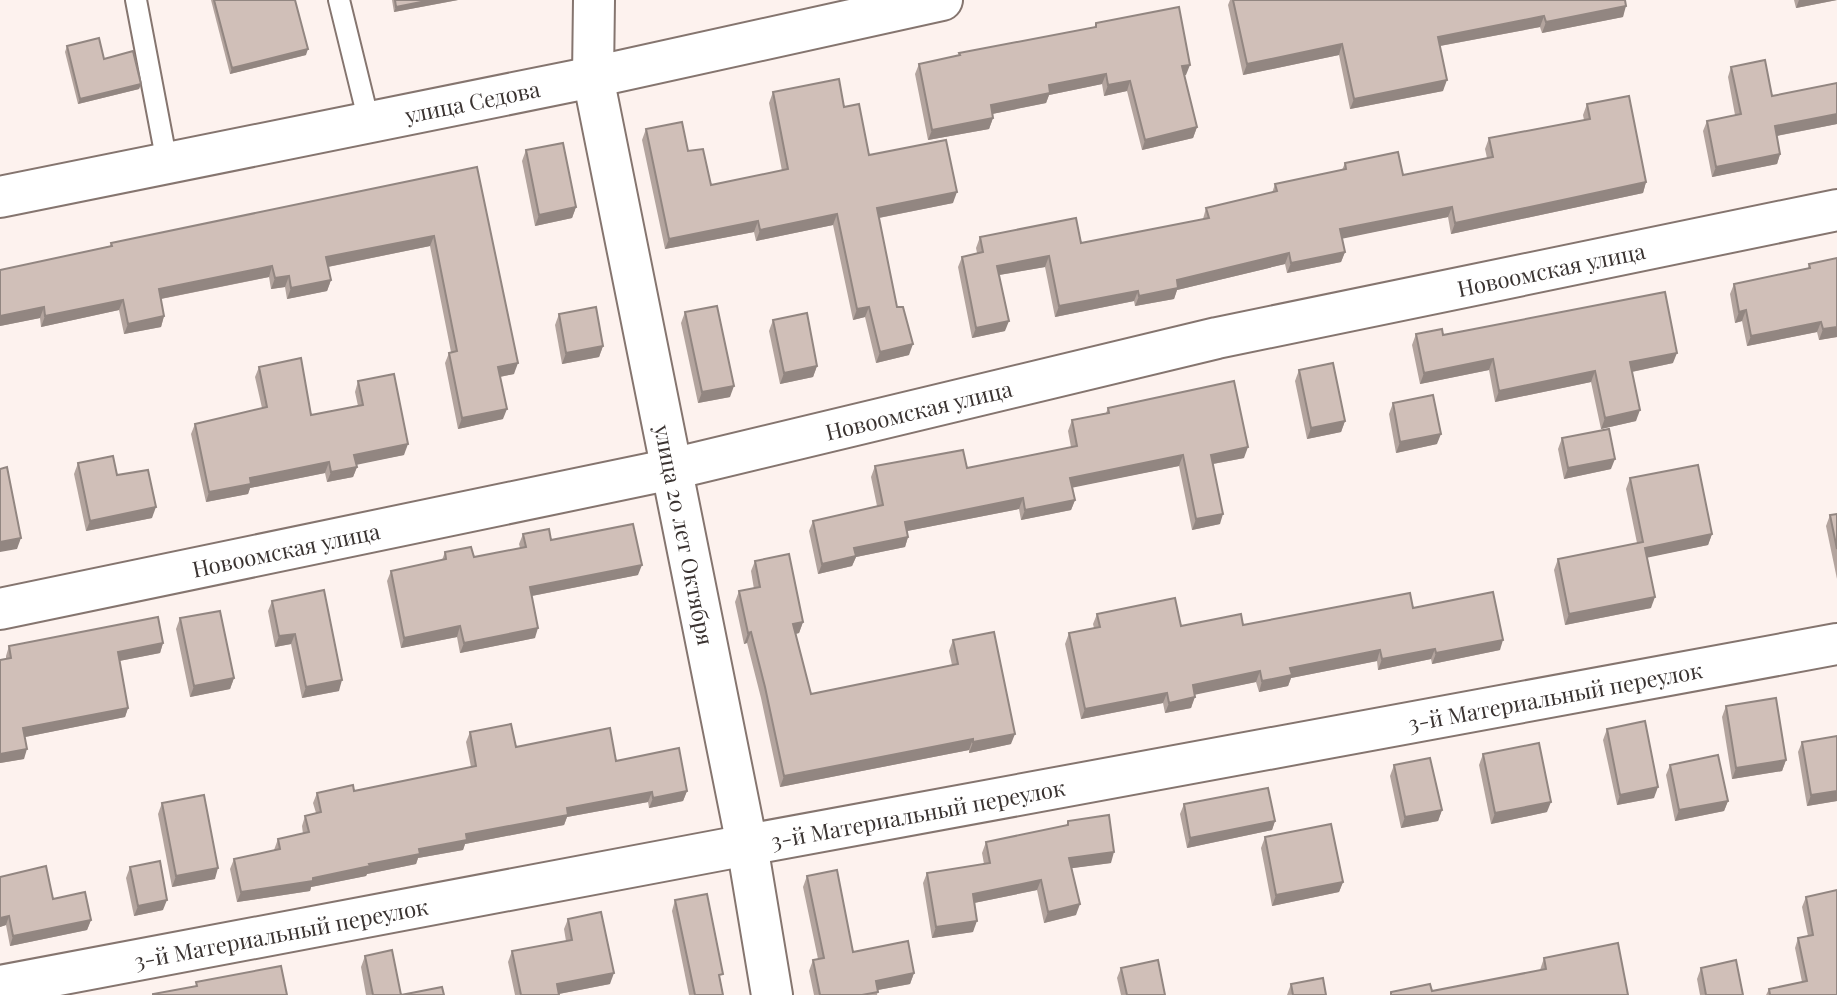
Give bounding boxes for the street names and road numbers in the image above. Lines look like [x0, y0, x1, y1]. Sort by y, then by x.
street label: улица Седова [401, 73, 543, 130]
street label: Новоомская улица [1454, 235, 1648, 303]
street label: Новоомская улица [822, 373, 1015, 447]
street label: улица 20 лет Октября [648, 421, 722, 648]
street label: Новоомская улица [189, 515, 382, 584]
street label: 3-й Материальный переулок [1406, 654, 1705, 738]
street label: 3-й Материальный переулок [768, 772, 1068, 855]
street label: 3-й Материальный переулок [132, 890, 431, 975]

